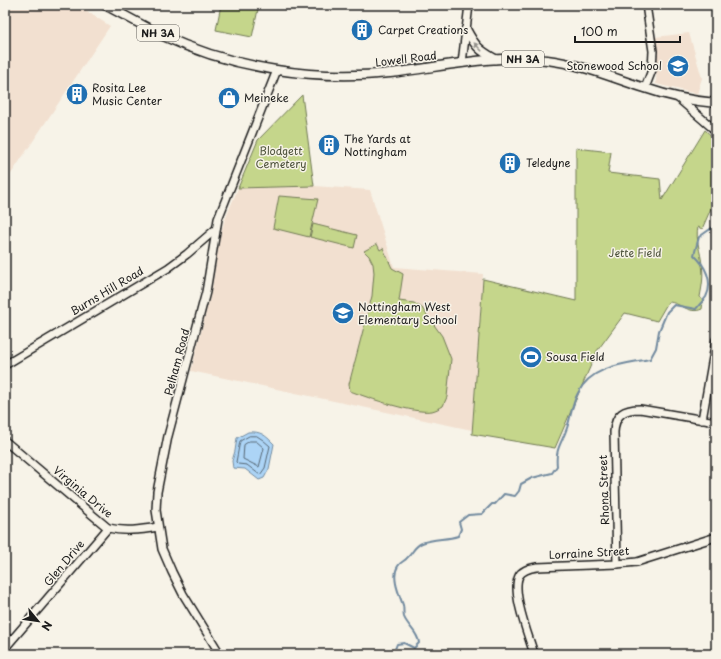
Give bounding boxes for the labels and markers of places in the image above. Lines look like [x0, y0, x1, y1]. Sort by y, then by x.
building icon: Carpet Creations [349, 17, 375, 43]
place label: Carpet Creations [378, 21, 468, 38]
school or university icon: Stonewood School [665, 53, 691, 79]
place label: Stonewood School [566, 57, 662, 74]
place label: Rosita Lee Music Center [92, 79, 163, 109]
building icon: Rosita Lee Music Center [64, 81, 90, 107]
shop icon: Meineke [216, 85, 242, 111]
place label: Meineke [244, 89, 289, 106]
place label: The Yards at Nottingham [344, 130, 411, 160]
building icon: The Yards at Nottingham [316, 132, 342, 158]
building icon: Teledyne [497, 150, 523, 176]
place label: Teledyne [526, 154, 571, 171]
place label: Nottingham West Elementary School [358, 298, 457, 328]
school or university icon: Nottingham West Elementary School [330, 300, 356, 326]
sports icon: Sousa Field [518, 344, 544, 370]
place label: Sousa Field [546, 348, 605, 365]

